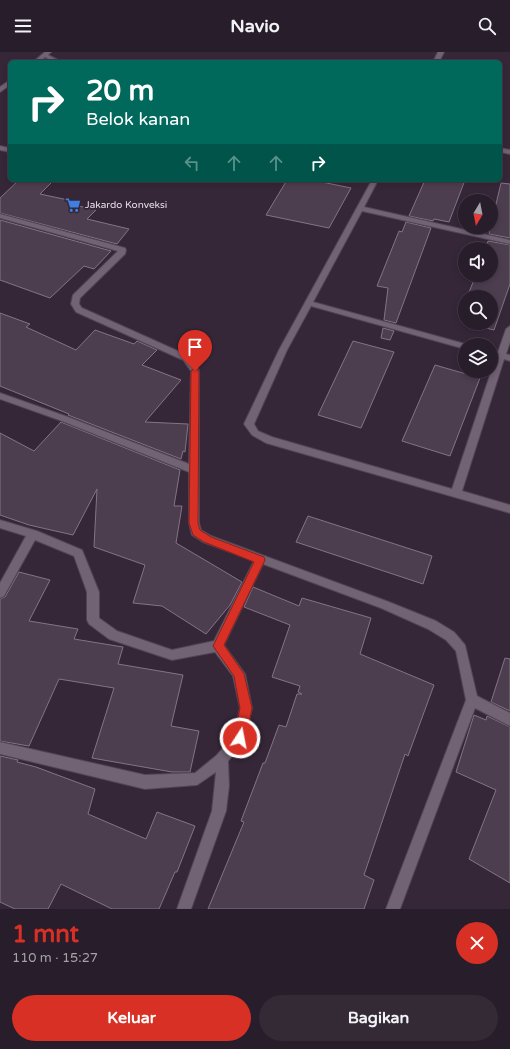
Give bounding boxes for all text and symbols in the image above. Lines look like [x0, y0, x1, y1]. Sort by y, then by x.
icon: menu [12, 15, 34, 37]
text: Navio [230, 15, 280, 37]
icon: search [476, 15, 498, 37]
text: 20 m [86, 74, 154, 108]
icon: right [20, 76, 72, 128]
text: Belok kanan [86, 108, 190, 130]
icon: left [181, 152, 203, 174]
icon: ahead [223, 152, 245, 174]
icon: ahead [265, 152, 287, 174]
icon: right [307, 152, 329, 174]
north arrow [458, 194, 498, 234]
map controls [458, 194, 498, 378]
supermarket icon: Jakardo Konveksi [64, 196, 82, 214]
place label: Jakardo Konveksi [85, 199, 167, 211]
button: sound [458, 242, 498, 282]
button: search [458, 290, 498, 330]
pin [178, 330, 212, 371]
icon: arrive [184, 336, 206, 358]
button: layers [458, 338, 498, 378]
position arrow [219, 717, 261, 759]
text: 1 mnt [12, 920, 79, 949]
button: close [456, 922, 498, 964]
text: 110 m · 15:27 [12, 950, 98, 966]
button: Keluar [12, 995, 251, 1041]
button: Bagikan [259, 995, 498, 1041]

